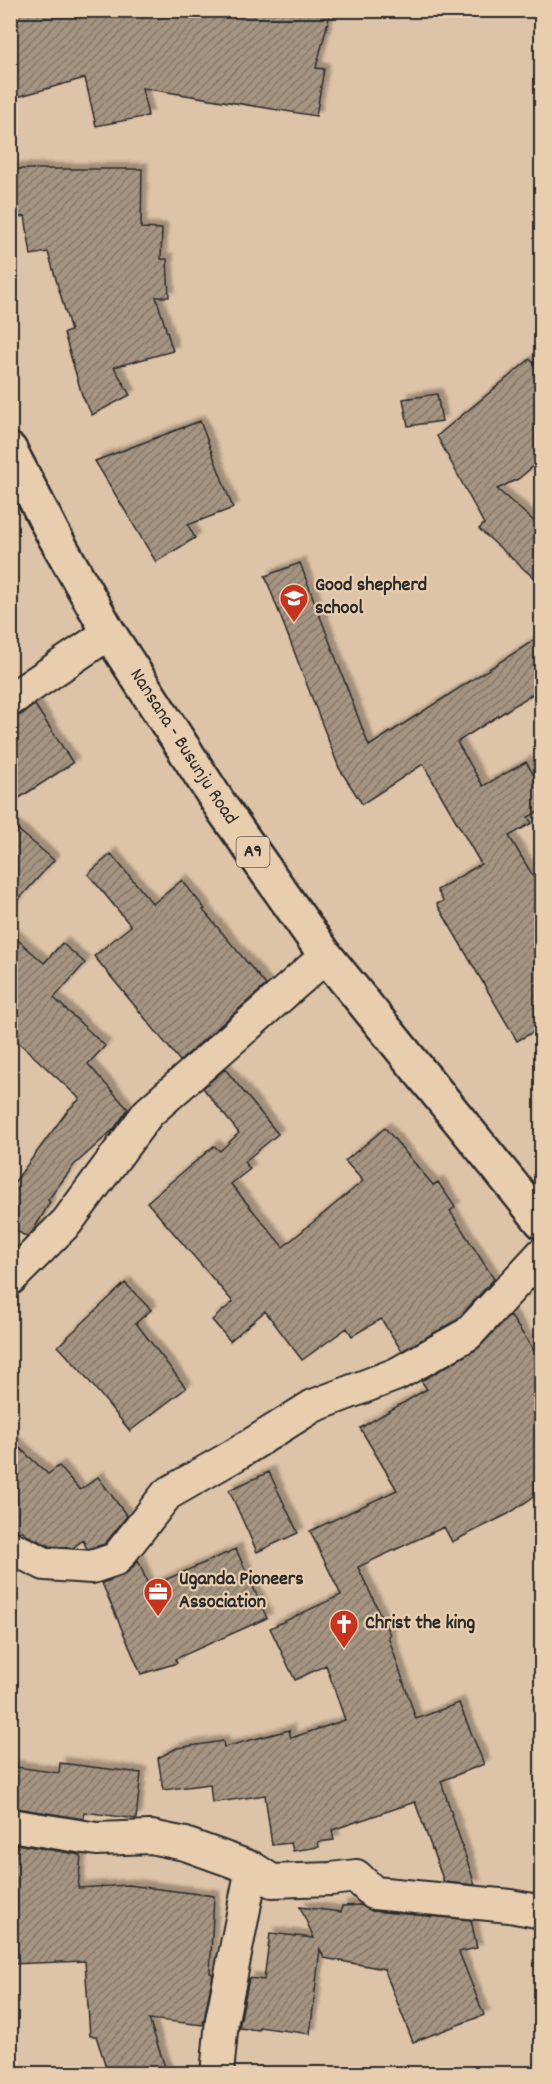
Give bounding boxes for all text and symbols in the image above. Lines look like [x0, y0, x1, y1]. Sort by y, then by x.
place label: Good shepherd school [315, 572, 427, 623]
school or university icon: Good shepherd school [278, 582, 310, 624]
street label: Nansana - Busunju Road [122, 663, 244, 831]
road number: A9 [236, 837, 270, 867]
place label: Uganda Pioneers Association [179, 1566, 304, 1617]
office icon: Uganda Pioneers Association [142, 1576, 174, 1618]
church icon: Christ the king [328, 1608, 360, 1650]
place label: Christ the king [365, 1610, 476, 1638]

